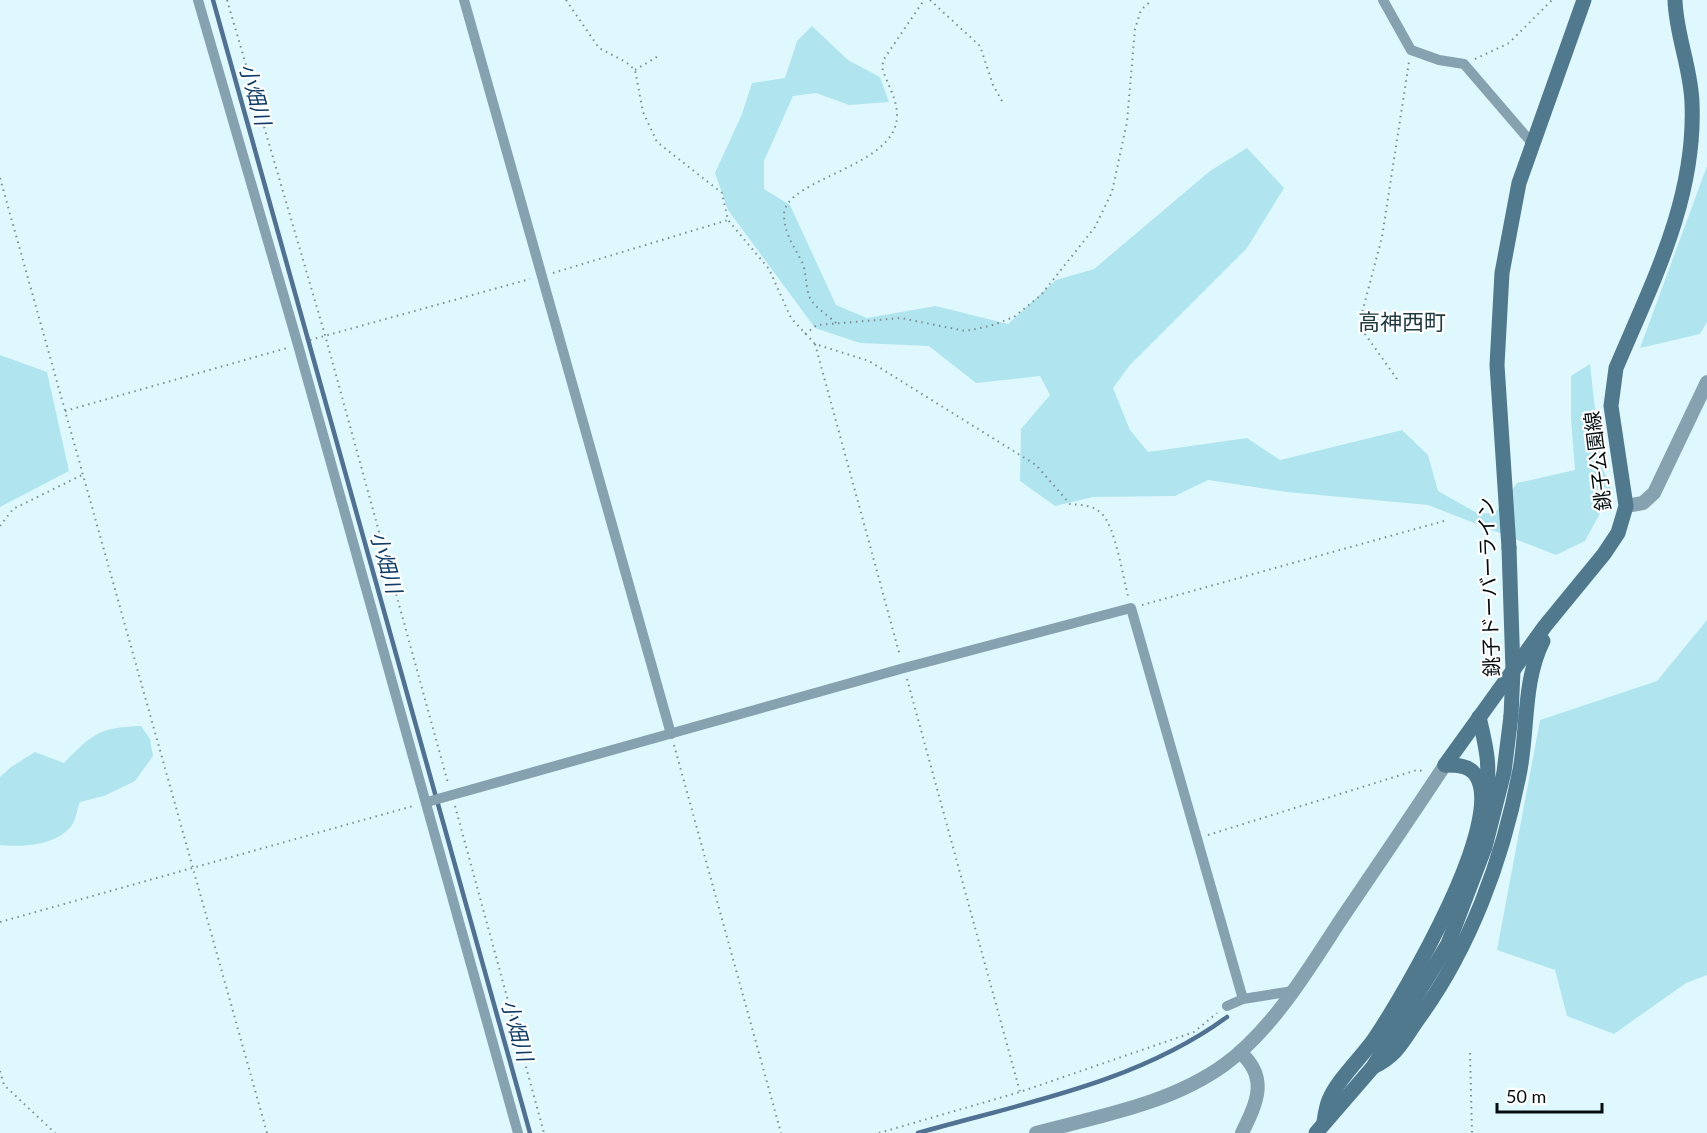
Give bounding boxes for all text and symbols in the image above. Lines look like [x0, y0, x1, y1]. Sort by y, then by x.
water label: 小畑川 [235, 60, 277, 130]
district label: 高神西町 [1358, 308, 1446, 335]
street label: 銚子公園線 [1579, 410, 1615, 512]
street label: 銚子ドーバーライン [1473, 497, 1503, 677]
water label: 小畑川 [366, 528, 408, 598]
water label: 小畑川 [497, 996, 539, 1066]
scale bar [1497, 1076, 1602, 1114]
text: 50 m [1506, 1085, 1546, 1107]

